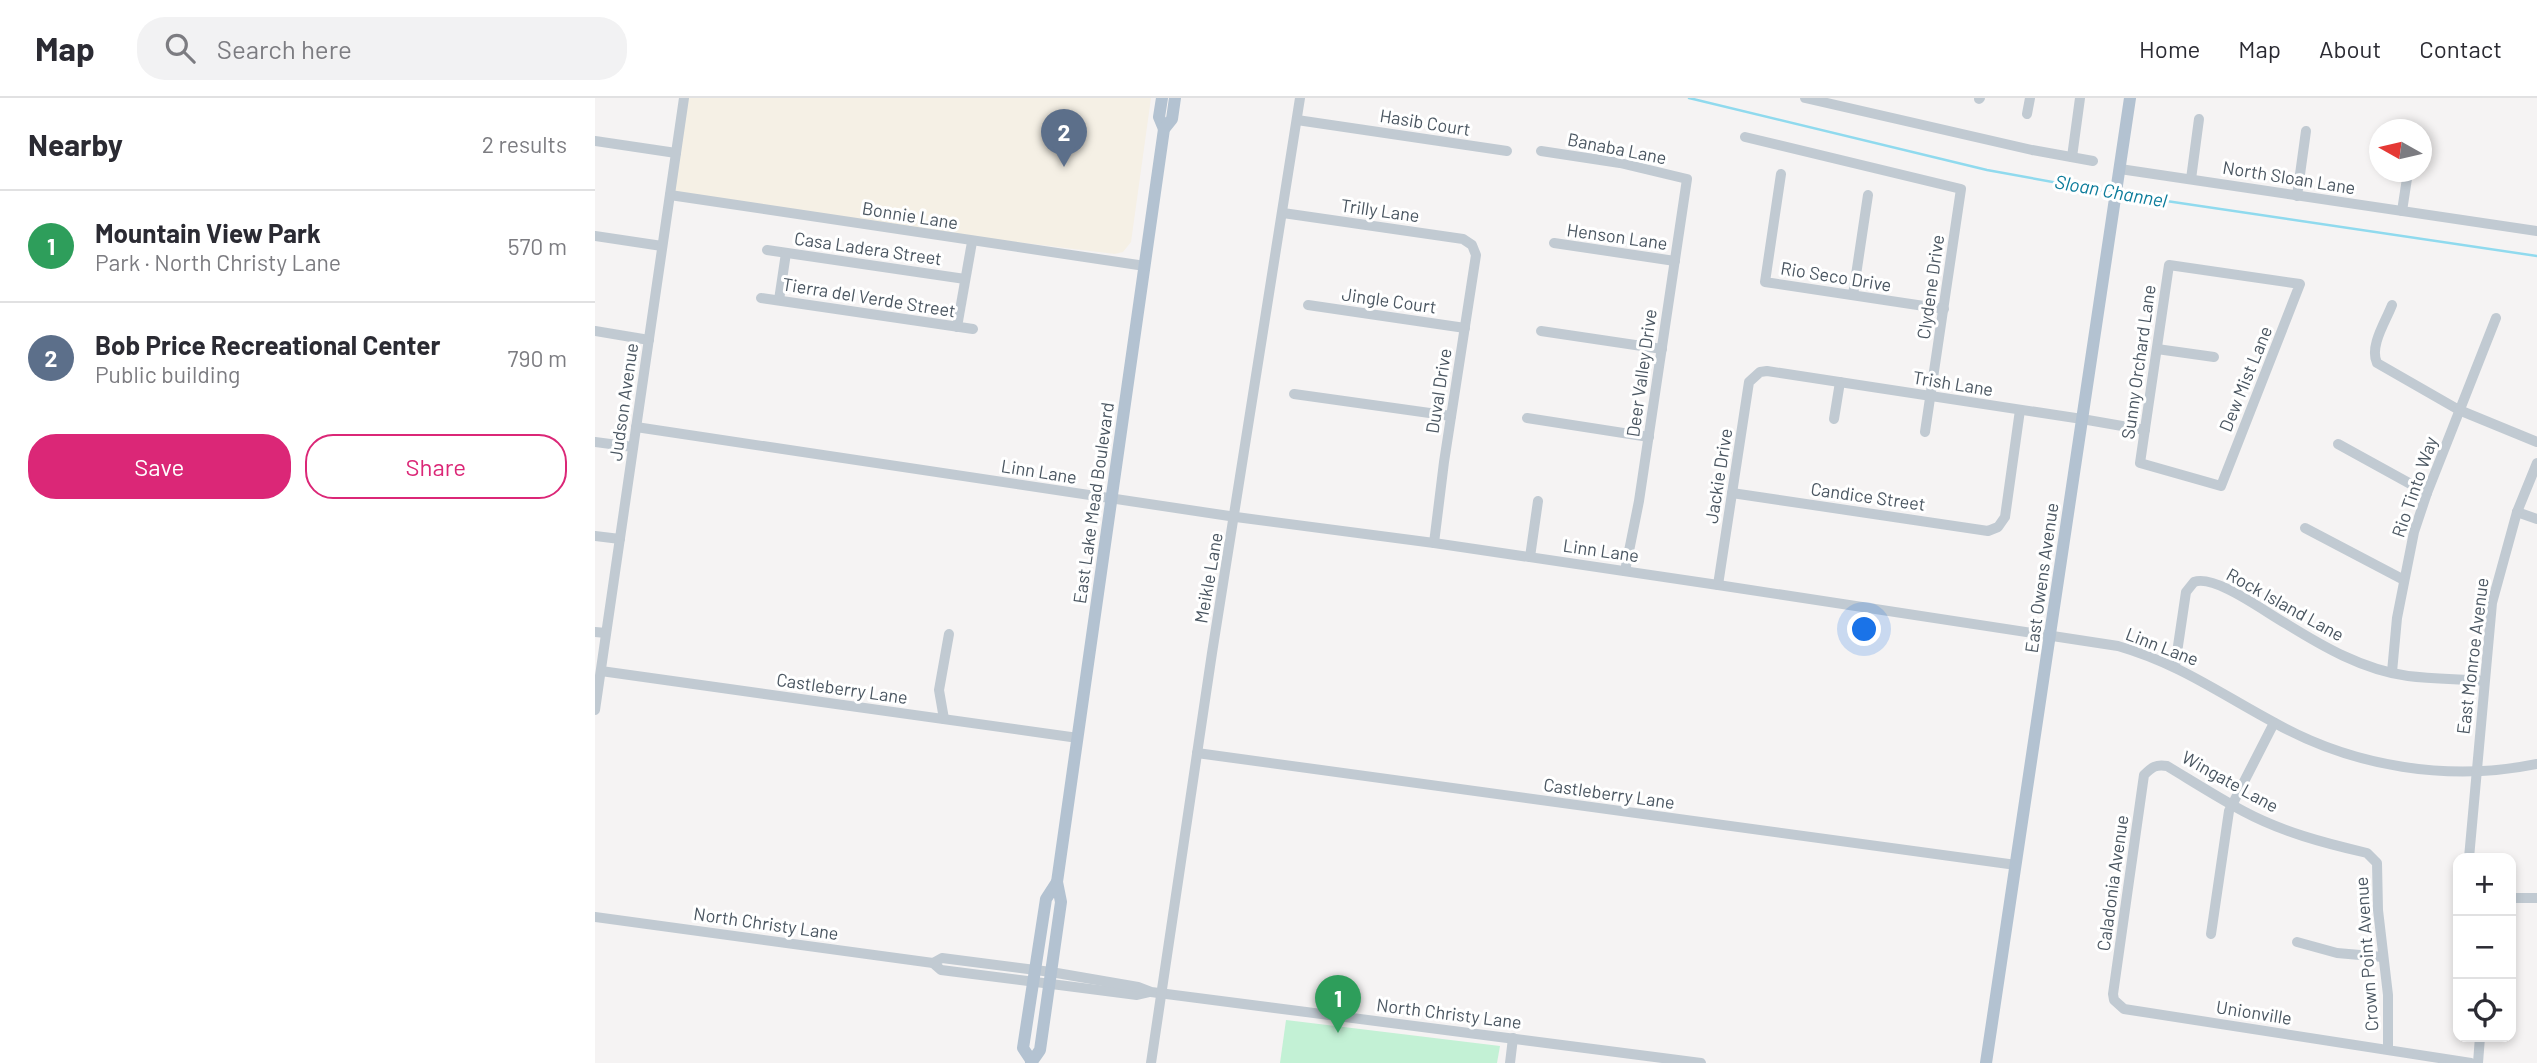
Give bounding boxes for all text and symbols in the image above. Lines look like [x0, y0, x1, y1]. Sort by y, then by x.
search box [137, 17, 627, 80]
text: Map [35, 28, 95, 68]
icon: search [161, 29, 199, 67]
text: Search here [217, 33, 352, 64]
text: Home [2139, 34, 2200, 63]
text: Map [2238, 34, 2281, 63]
text: About [2319, 34, 2381, 63]
text: Contact [2419, 34, 2502, 63]
street label: Hasib Court [1378, 104, 1472, 140]
pin: 2 [1041, 109, 1087, 167]
north arrow [2369, 119, 2432, 182]
text: Nearby [28, 126, 123, 162]
street label: Banaba Lane [1566, 128, 1669, 168]
text: 2 results [482, 130, 567, 158]
street label: North Sloan Lane [2221, 156, 2357, 198]
water label: Sloan Channel [2053, 169, 2170, 212]
street label: Trilly Lane [1339, 194, 1421, 226]
street label: Bonnie Lane [861, 197, 960, 233]
text: Mountain View Park [95, 217, 321, 248]
street label: Henson Lane [1565, 218, 1669, 254]
street label: Casa Ladera Street [793, 227, 943, 269]
text: 1 [47, 232, 55, 260]
text: 570 m [508, 232, 567, 260]
street label: Clydene Drive [1912, 233, 1948, 341]
text: Park · North Christy Lane [95, 248, 341, 276]
street label: Rio Seco Drive [1779, 256, 1893, 296]
street label: Tierra del Verde Street [781, 272, 957, 322]
street label: Jingle Court [1340, 282, 1438, 318]
street label: Sunny Orchard Lane [2116, 283, 2160, 440]
street label: Deer Valley Drive [1621, 307, 1661, 438]
street label: Dew Mist Lane [2214, 323, 2276, 435]
text: Bob Price Recreational Center [95, 329, 440, 360]
street label: Judson Avenue [604, 341, 642, 462]
text: 2 [45, 344, 57, 372]
text: 790 m [508, 344, 567, 372]
street label: Duval Drive [1420, 347, 1456, 435]
text: Public building [95, 360, 240, 388]
street label: Trish Lane [1911, 366, 1995, 400]
street label: East Lake Mead Boulevard [1068, 401, 1118, 605]
street label: Jackie Drive [1700, 427, 1736, 525]
street label: Rio Tinto Way [2387, 433, 2442, 540]
button: Save [28, 434, 291, 499]
button: Share [305, 434, 567, 499]
street label: Linn Lane [1000, 454, 1079, 488]
street label: Candice Street [1809, 477, 1927, 515]
street label: East Owens Avenue [2020, 501, 2062, 654]
street label: Meikle Lane [1189, 531, 1227, 625]
street label: Linn Lane [1562, 534, 1641, 566]
street label: Rock Island Lane [2223, 563, 2348, 646]
street label: East Monroe Avenue [2451, 576, 2493, 736]
your location [1847, 612, 1881, 646]
street label: Linn Lane [2123, 622, 2202, 670]
street label: Castleberry Lane [775, 668, 909, 708]
street label: Wingate Lane [2178, 746, 2283, 817]
street label: Castleberry Lane [1542, 773, 1676, 813]
street label: Caladonia Avenue [2092, 813, 2132, 952]
map controls [2453, 853, 2516, 1042]
button: + [2453, 853, 2516, 916]
street label: Crown Point Avenue [2350, 876, 2382, 1032]
street label: North Christy Lane [692, 902, 840, 944]
button: − [2453, 916, 2516, 979]
pin: 1 [1315, 975, 1361, 1033]
button: locate [2453, 979, 2516, 1042]
street label: North Christy Lane [1375, 993, 1523, 1033]
street label: Unionville [2215, 995, 2294, 1029]

